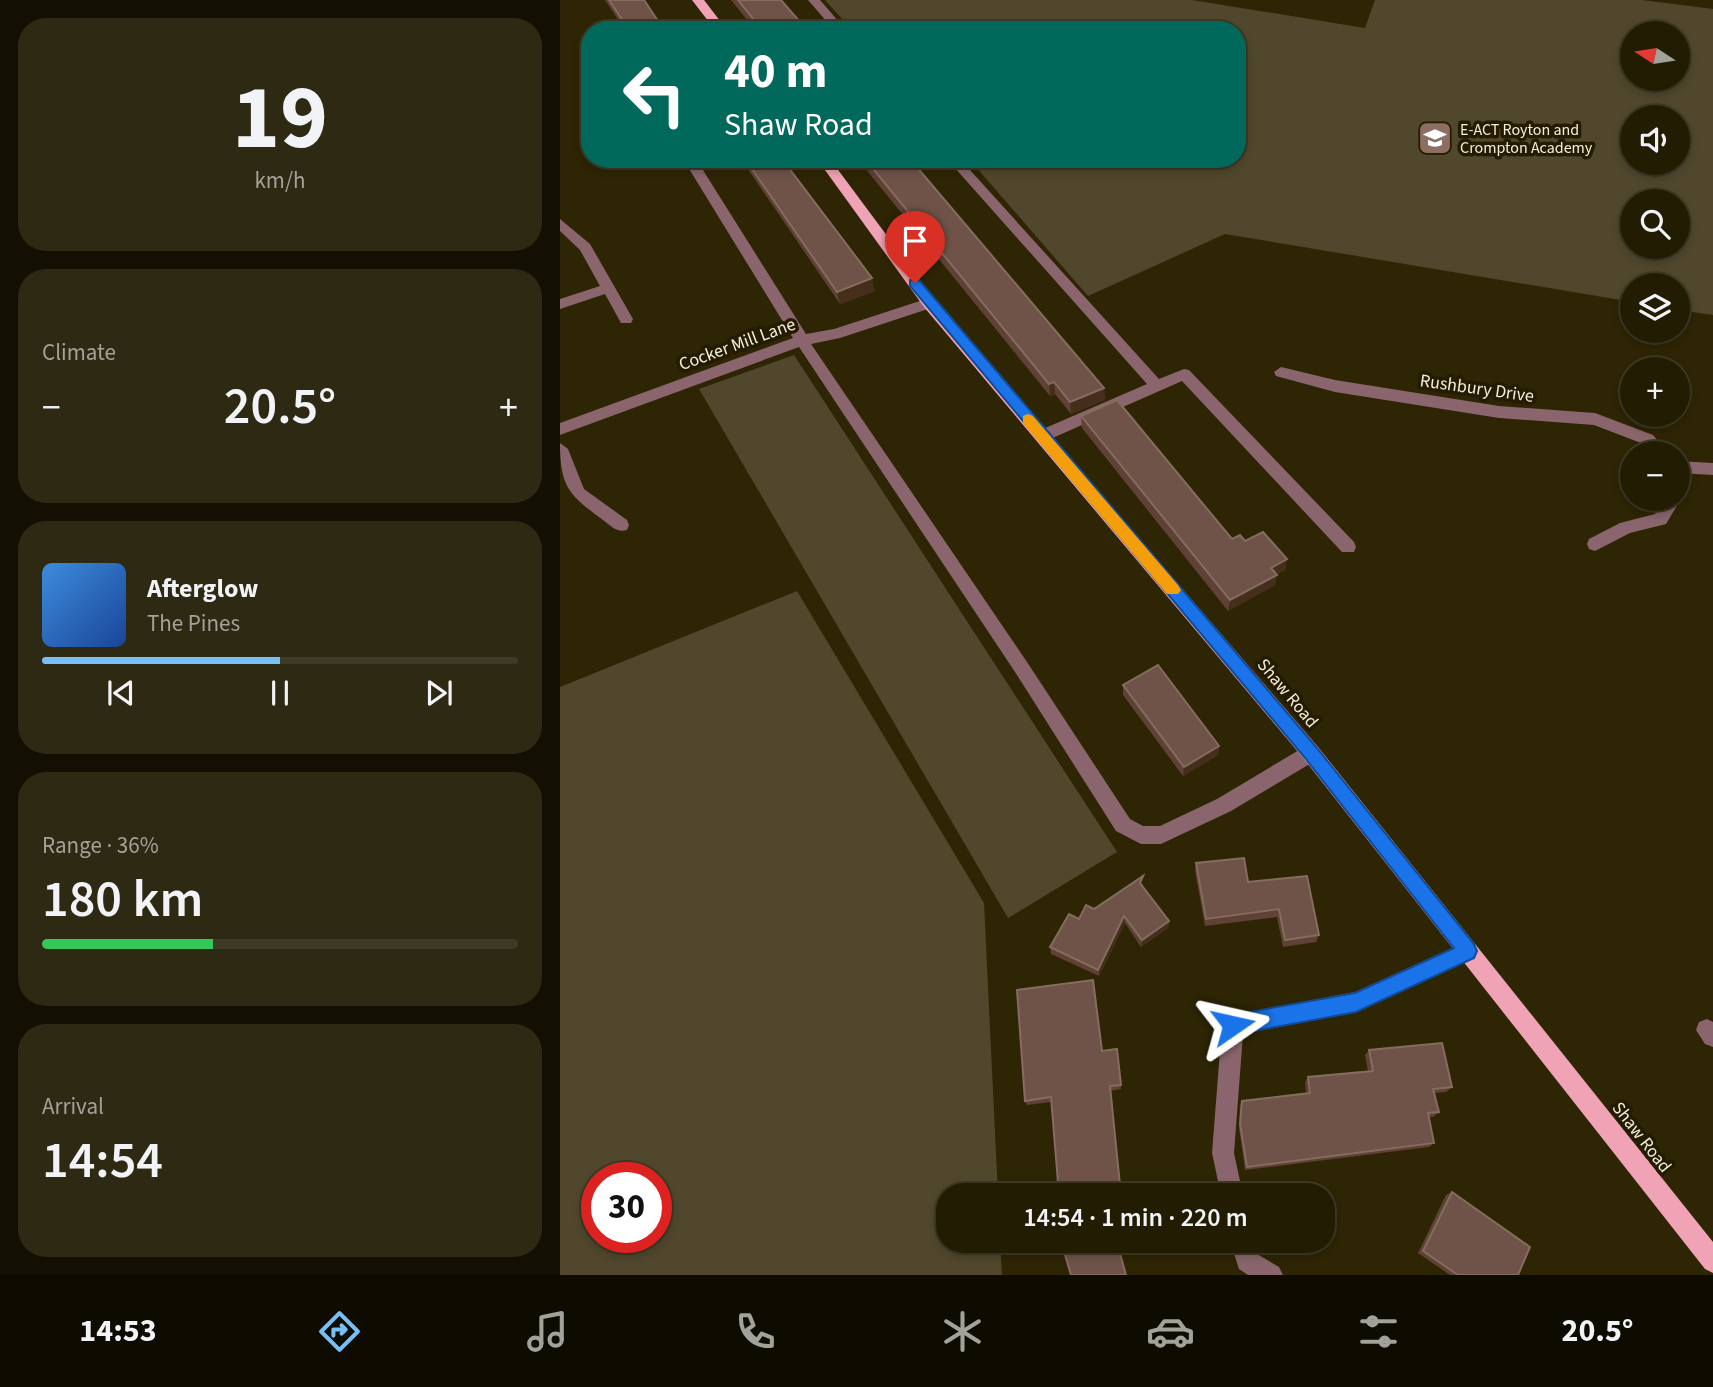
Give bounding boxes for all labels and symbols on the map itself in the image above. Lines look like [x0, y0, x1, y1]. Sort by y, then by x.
north arrow [1620, 21, 1690, 91]
school or university icon: E-ACT Royton and Crompton Academy [1416, 119, 1454, 157]
place label: E-ACT Royton and Crompton Academy [1460, 119, 1593, 159]
pin [885, 211, 945, 283]
street label: Cocker Mill Lane [675, 312, 799, 377]
street label: Rushbury Drive [1418, 368, 1536, 409]
street label: Shaw Road [1251, 653, 1324, 733]
position arrow [1196, 988, 1270, 1062]
street label: Shaw Road [1606, 1097, 1677, 1178]
speed limit sign: 30 [581, 1162, 672, 1253]

